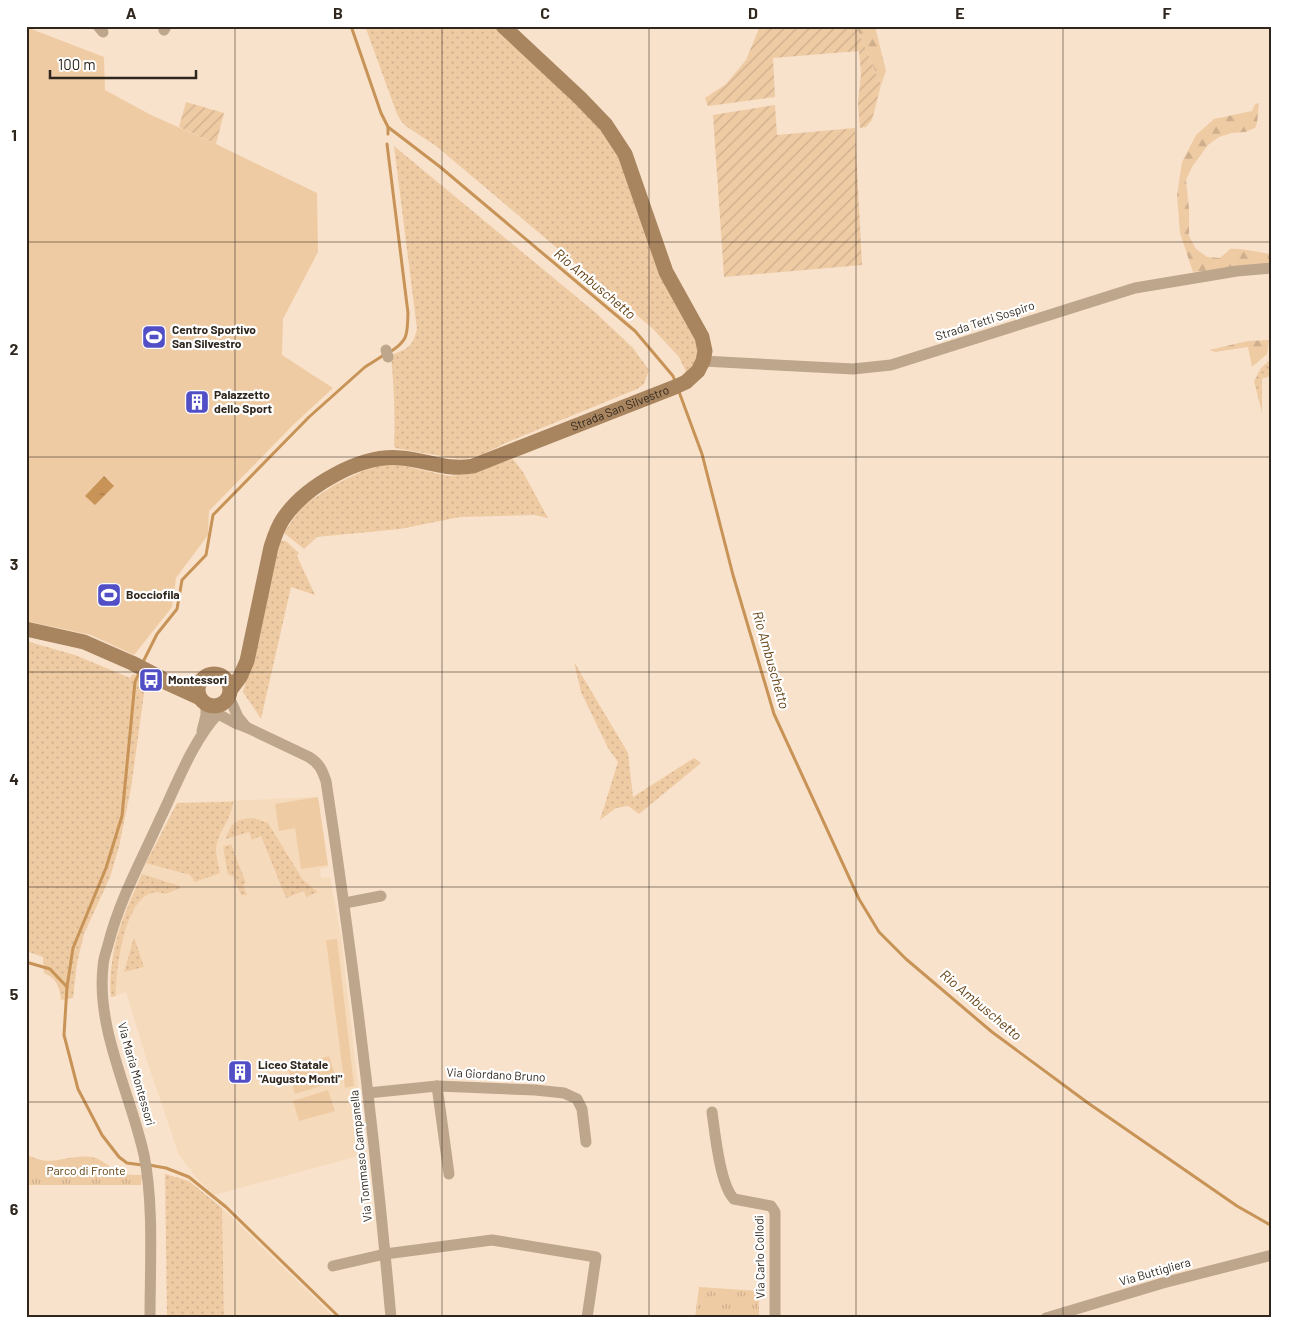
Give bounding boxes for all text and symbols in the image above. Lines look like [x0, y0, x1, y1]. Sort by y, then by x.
text: A [126, 3, 137, 22]
text: B [333, 3, 343, 22]
text: C [540, 3, 550, 22]
text: D [748, 3, 758, 22]
text: E [955, 3, 965, 22]
text: F [1163, 3, 1172, 22]
scale bar [50, 48, 196, 80]
text: 100 m [58, 55, 96, 73]
text: 1 [11, 125, 17, 144]
water label: Rio Ambuschetto [551, 245, 640, 323]
street label: Strada Tetti Sospiro [933, 297, 1036, 343]
place label: Centro Sportivo San Silvestro [172, 322, 256, 350]
sports icon: Centro Sportivo San Silvestro [141, 324, 167, 350]
text: 2 [10, 339, 19, 358]
street label: Strada San Silvestro [568, 382, 671, 433]
place label: Palazzetto dello Sport [214, 387, 273, 415]
building icon: Palazzetto dello Sport [184, 389, 210, 415]
text: 3 [10, 554, 18, 573]
sports icon: Bocciofila [96, 582, 122, 608]
place label: Bocciofila [126, 587, 180, 601]
water label: Rio Ambuschetto [749, 609, 794, 711]
bus stop icon: Montessori [138, 667, 164, 693]
place label: Montessori [168, 672, 227, 686]
text: 4 [9, 769, 19, 788]
water label: Rio Ambuschetto [937, 966, 1026, 1044]
text: 5 [10, 984, 19, 1003]
street label: Via Maria Montessori [116, 1020, 158, 1127]
place label: Liceo Statale "Augusto Monti" [258, 1057, 343, 1085]
building icon: Liceo Statale "Augusto Monti" [227, 1059, 253, 1085]
street label: Via Giordano Bruno [446, 1064, 546, 1084]
street label: Via Tommaso Campanella [346, 1090, 374, 1223]
park label: Parco di Fronte [46, 1163, 126, 1177]
text: 6 [10, 1199, 19, 1218]
street label: Via Carlo Collodi [751, 1215, 767, 1299]
street label: Via Buttigliera [1118, 1254, 1192, 1288]

